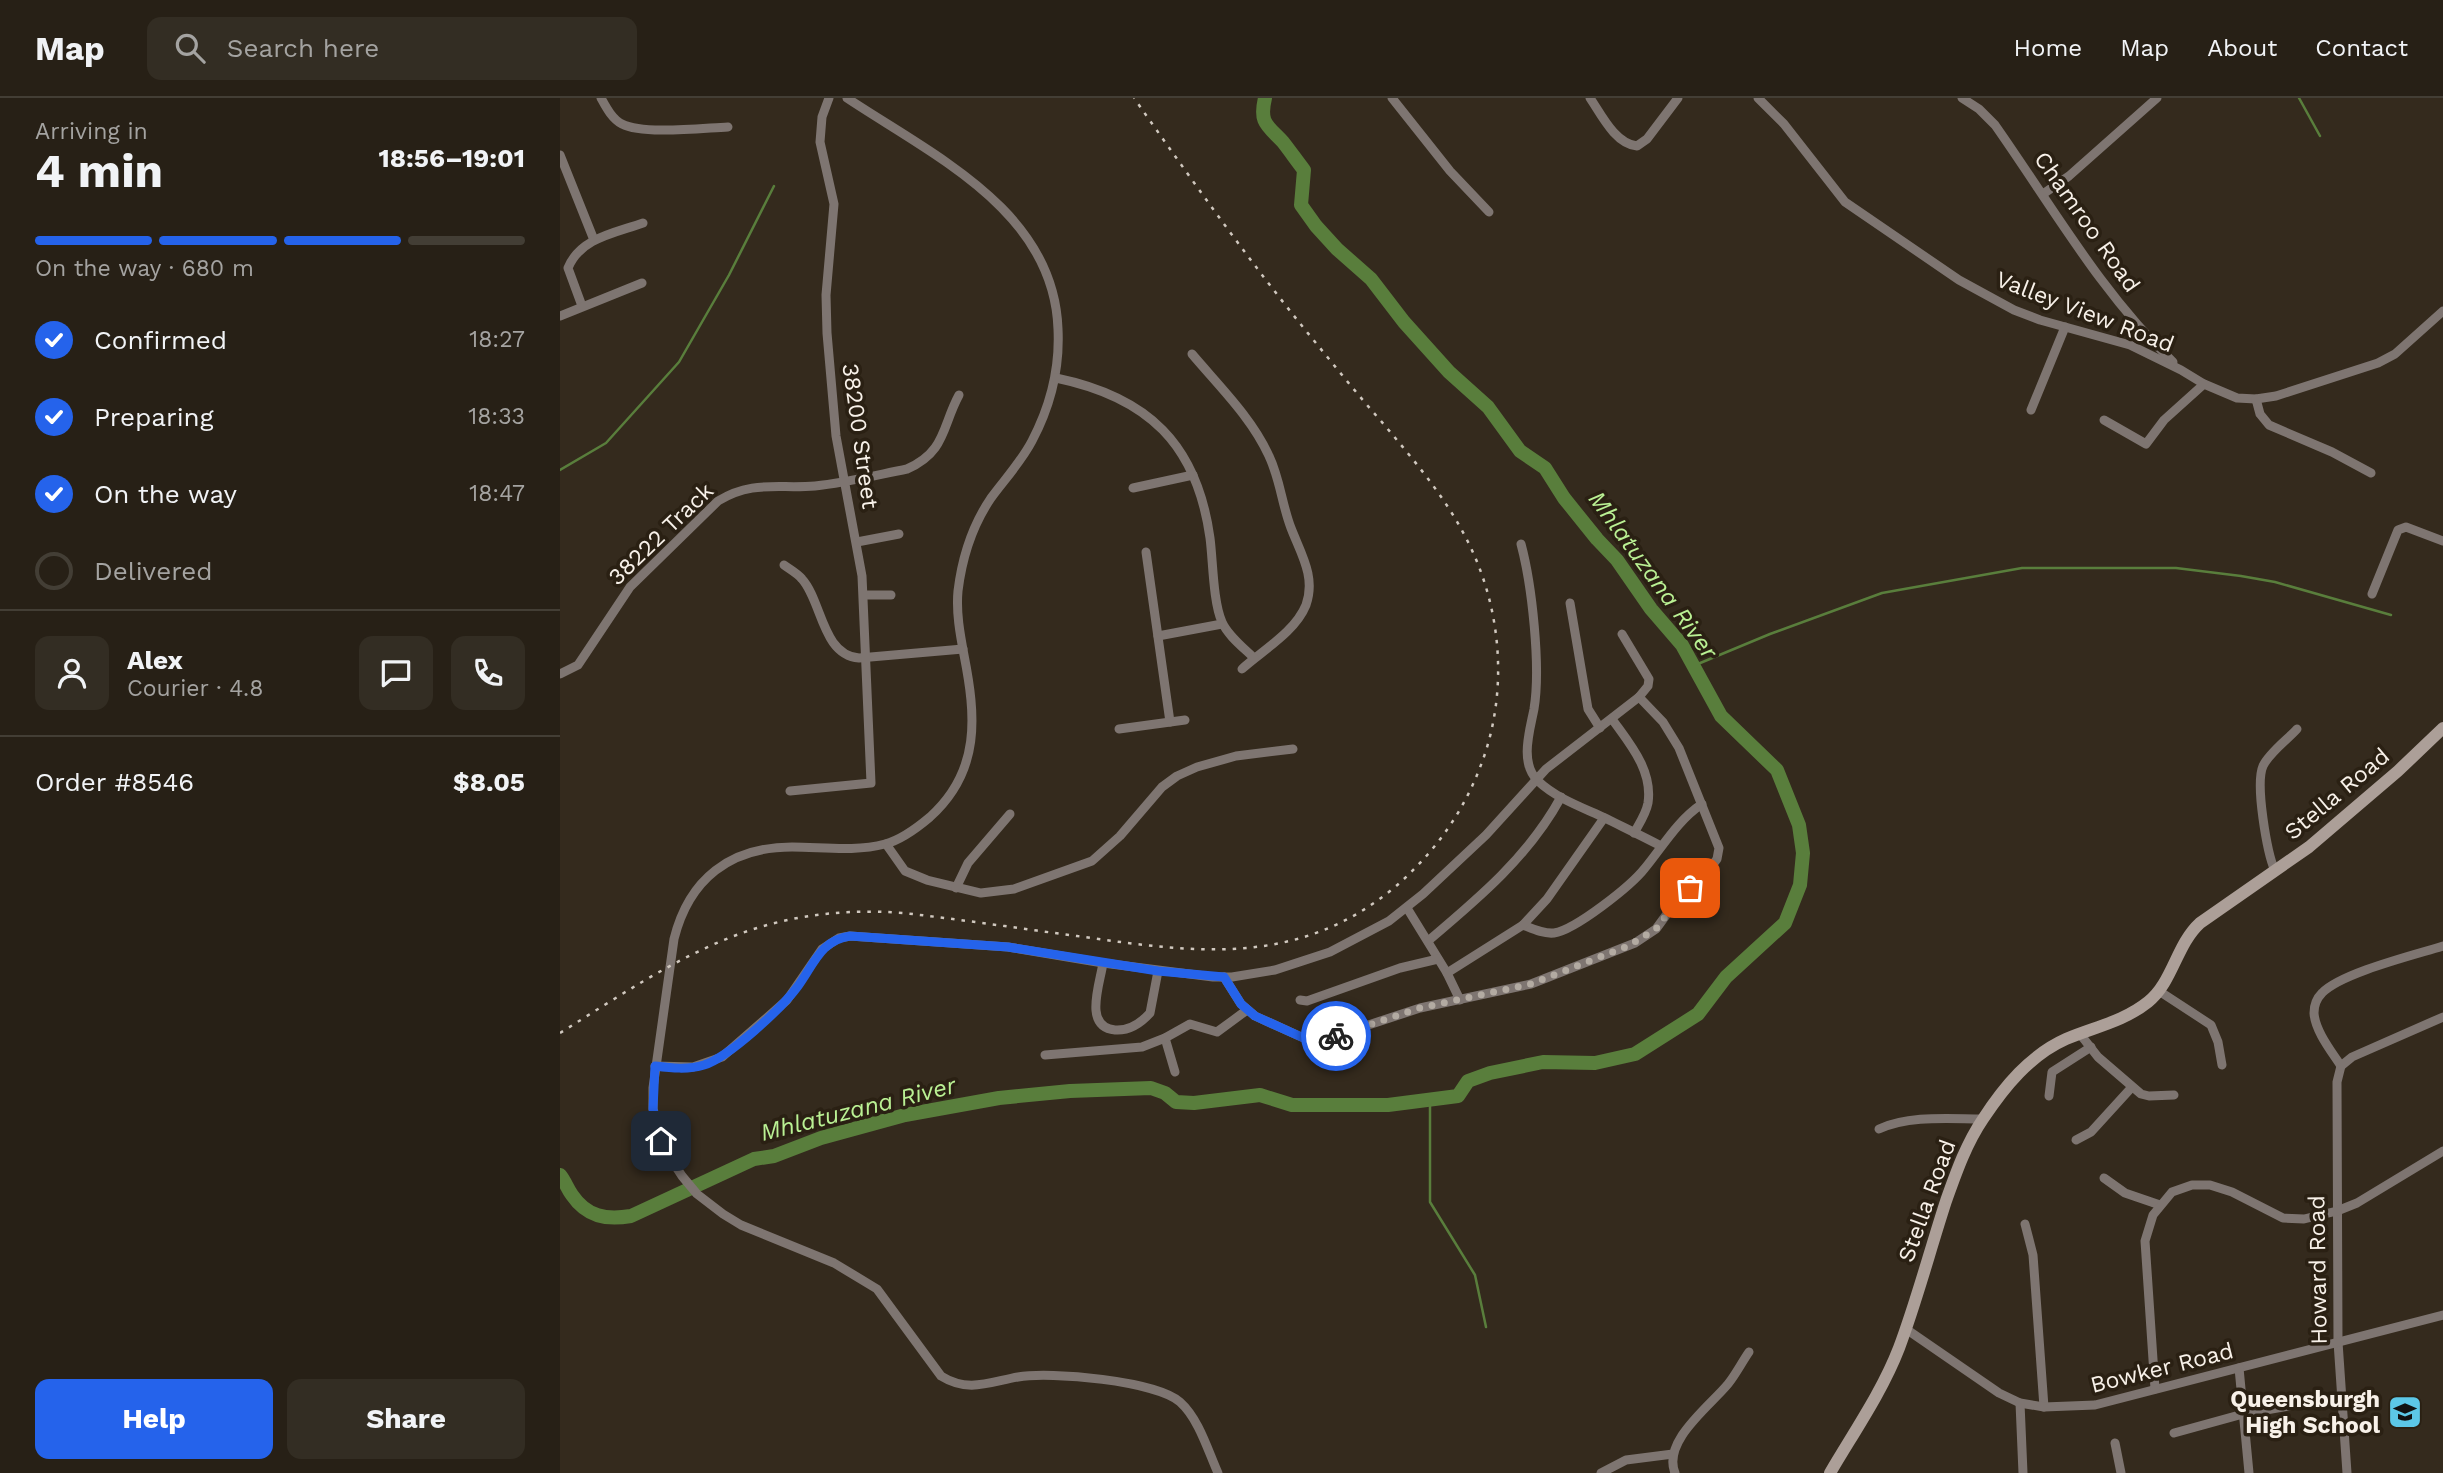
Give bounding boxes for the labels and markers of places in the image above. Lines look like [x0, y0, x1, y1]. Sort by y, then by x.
pin [1660, 858, 1720, 918]
pin [631, 1111, 691, 1171]
place label: Queensburgh High School [2230, 1386, 2380, 1439]
school or university icon: Queensburgh High School [2386, 1393, 2424, 1431]

